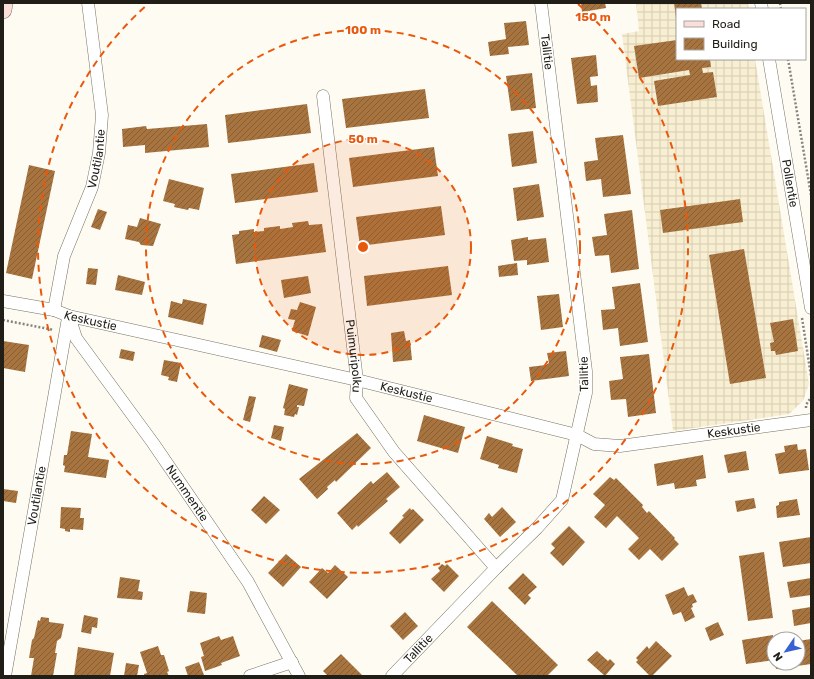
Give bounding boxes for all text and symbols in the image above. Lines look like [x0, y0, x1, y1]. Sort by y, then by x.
legend [676, 8, 806, 60]
text: 150 m [575, 10, 611, 24]
text: Road [712, 17, 740, 31]
text: 100 m [345, 23, 381, 37]
street label: Tallitie [538, 34, 556, 71]
text: Building [712, 37, 758, 51]
street label: Voutilantie [85, 128, 108, 190]
text: 50 m [348, 132, 378, 146]
street label: Pollentie [779, 158, 801, 209]
centre of rings [356, 240, 370, 254]
street label: Keskustie [62, 308, 118, 333]
street label: Puimuripolku [343, 319, 364, 393]
street label: Tallitie [577, 356, 591, 392]
street label: Keskustie [379, 379, 434, 406]
street label: Keskustie [706, 420, 762, 441]
street label: Nummentie [163, 462, 212, 524]
street label: Voutilantie [25, 465, 49, 527]
street label: Tallitie [401, 631, 436, 666]
north arrow [766, 631, 806, 671]
text: N [770, 649, 786, 663]

